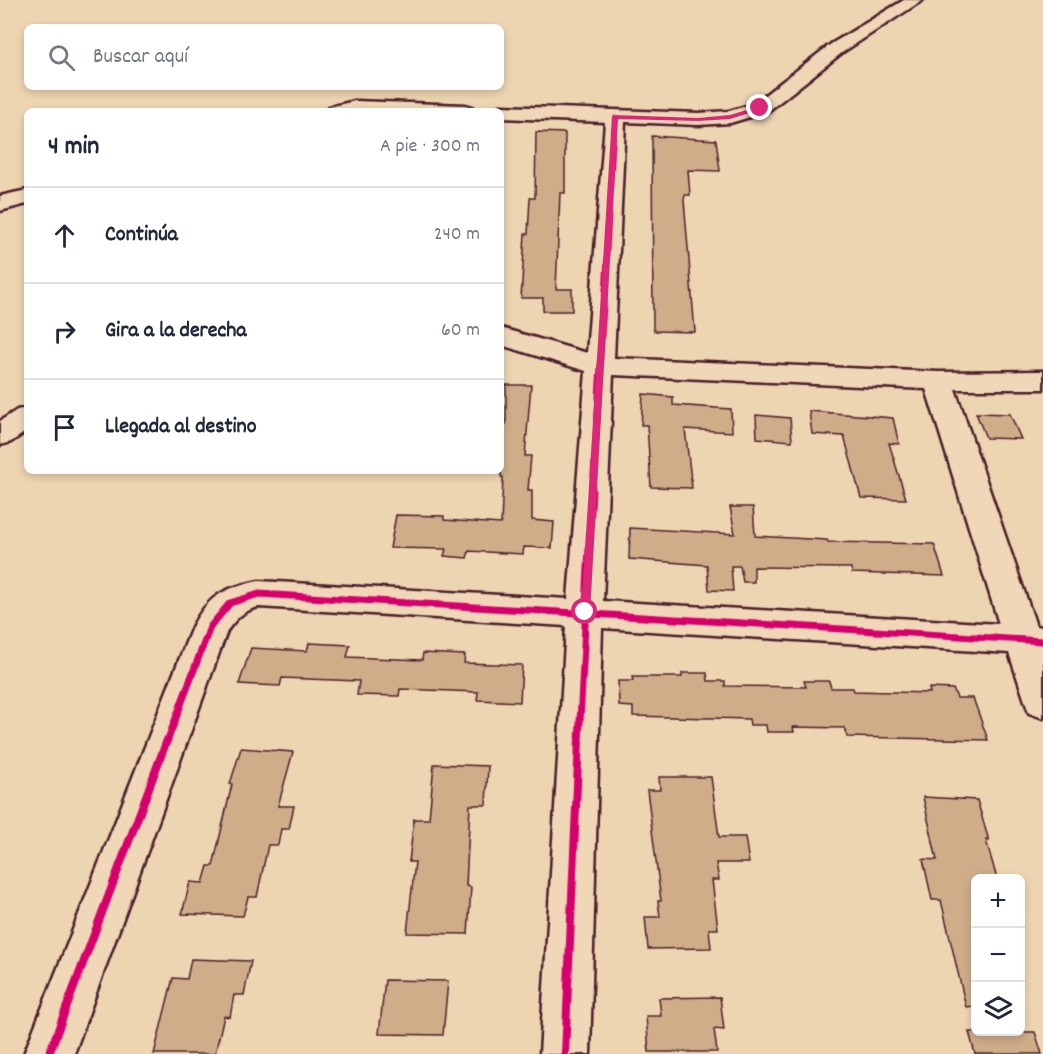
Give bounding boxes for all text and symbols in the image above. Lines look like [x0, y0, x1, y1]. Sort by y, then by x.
search box [24, 24, 504, 90]
icon: search [45, 41, 78, 74]
text: Buscar aquí [93, 42, 188, 73]
route end [746, 94, 772, 120]
text: 4 min [48, 129, 99, 166]
text: A pie · 300 m [380, 133, 480, 161]
icon: ahead [48, 219, 81, 252]
text: Continúa [105, 220, 178, 251]
text: 240 m [434, 221, 480, 249]
icon: right [48, 315, 81, 348]
text: Gira a la derecha [105, 316, 247, 347]
text: 60 m [441, 317, 480, 345]
icon: arrive [48, 411, 81, 444]
text: Llegada al destino [105, 412, 257, 443]
route start [571, 598, 597, 624]
map controls [971, 874, 1025, 1036]
button: + [971, 874, 1025, 928]
button: − [971, 928, 1025, 982]
button: layers [971, 982, 1025, 1036]

